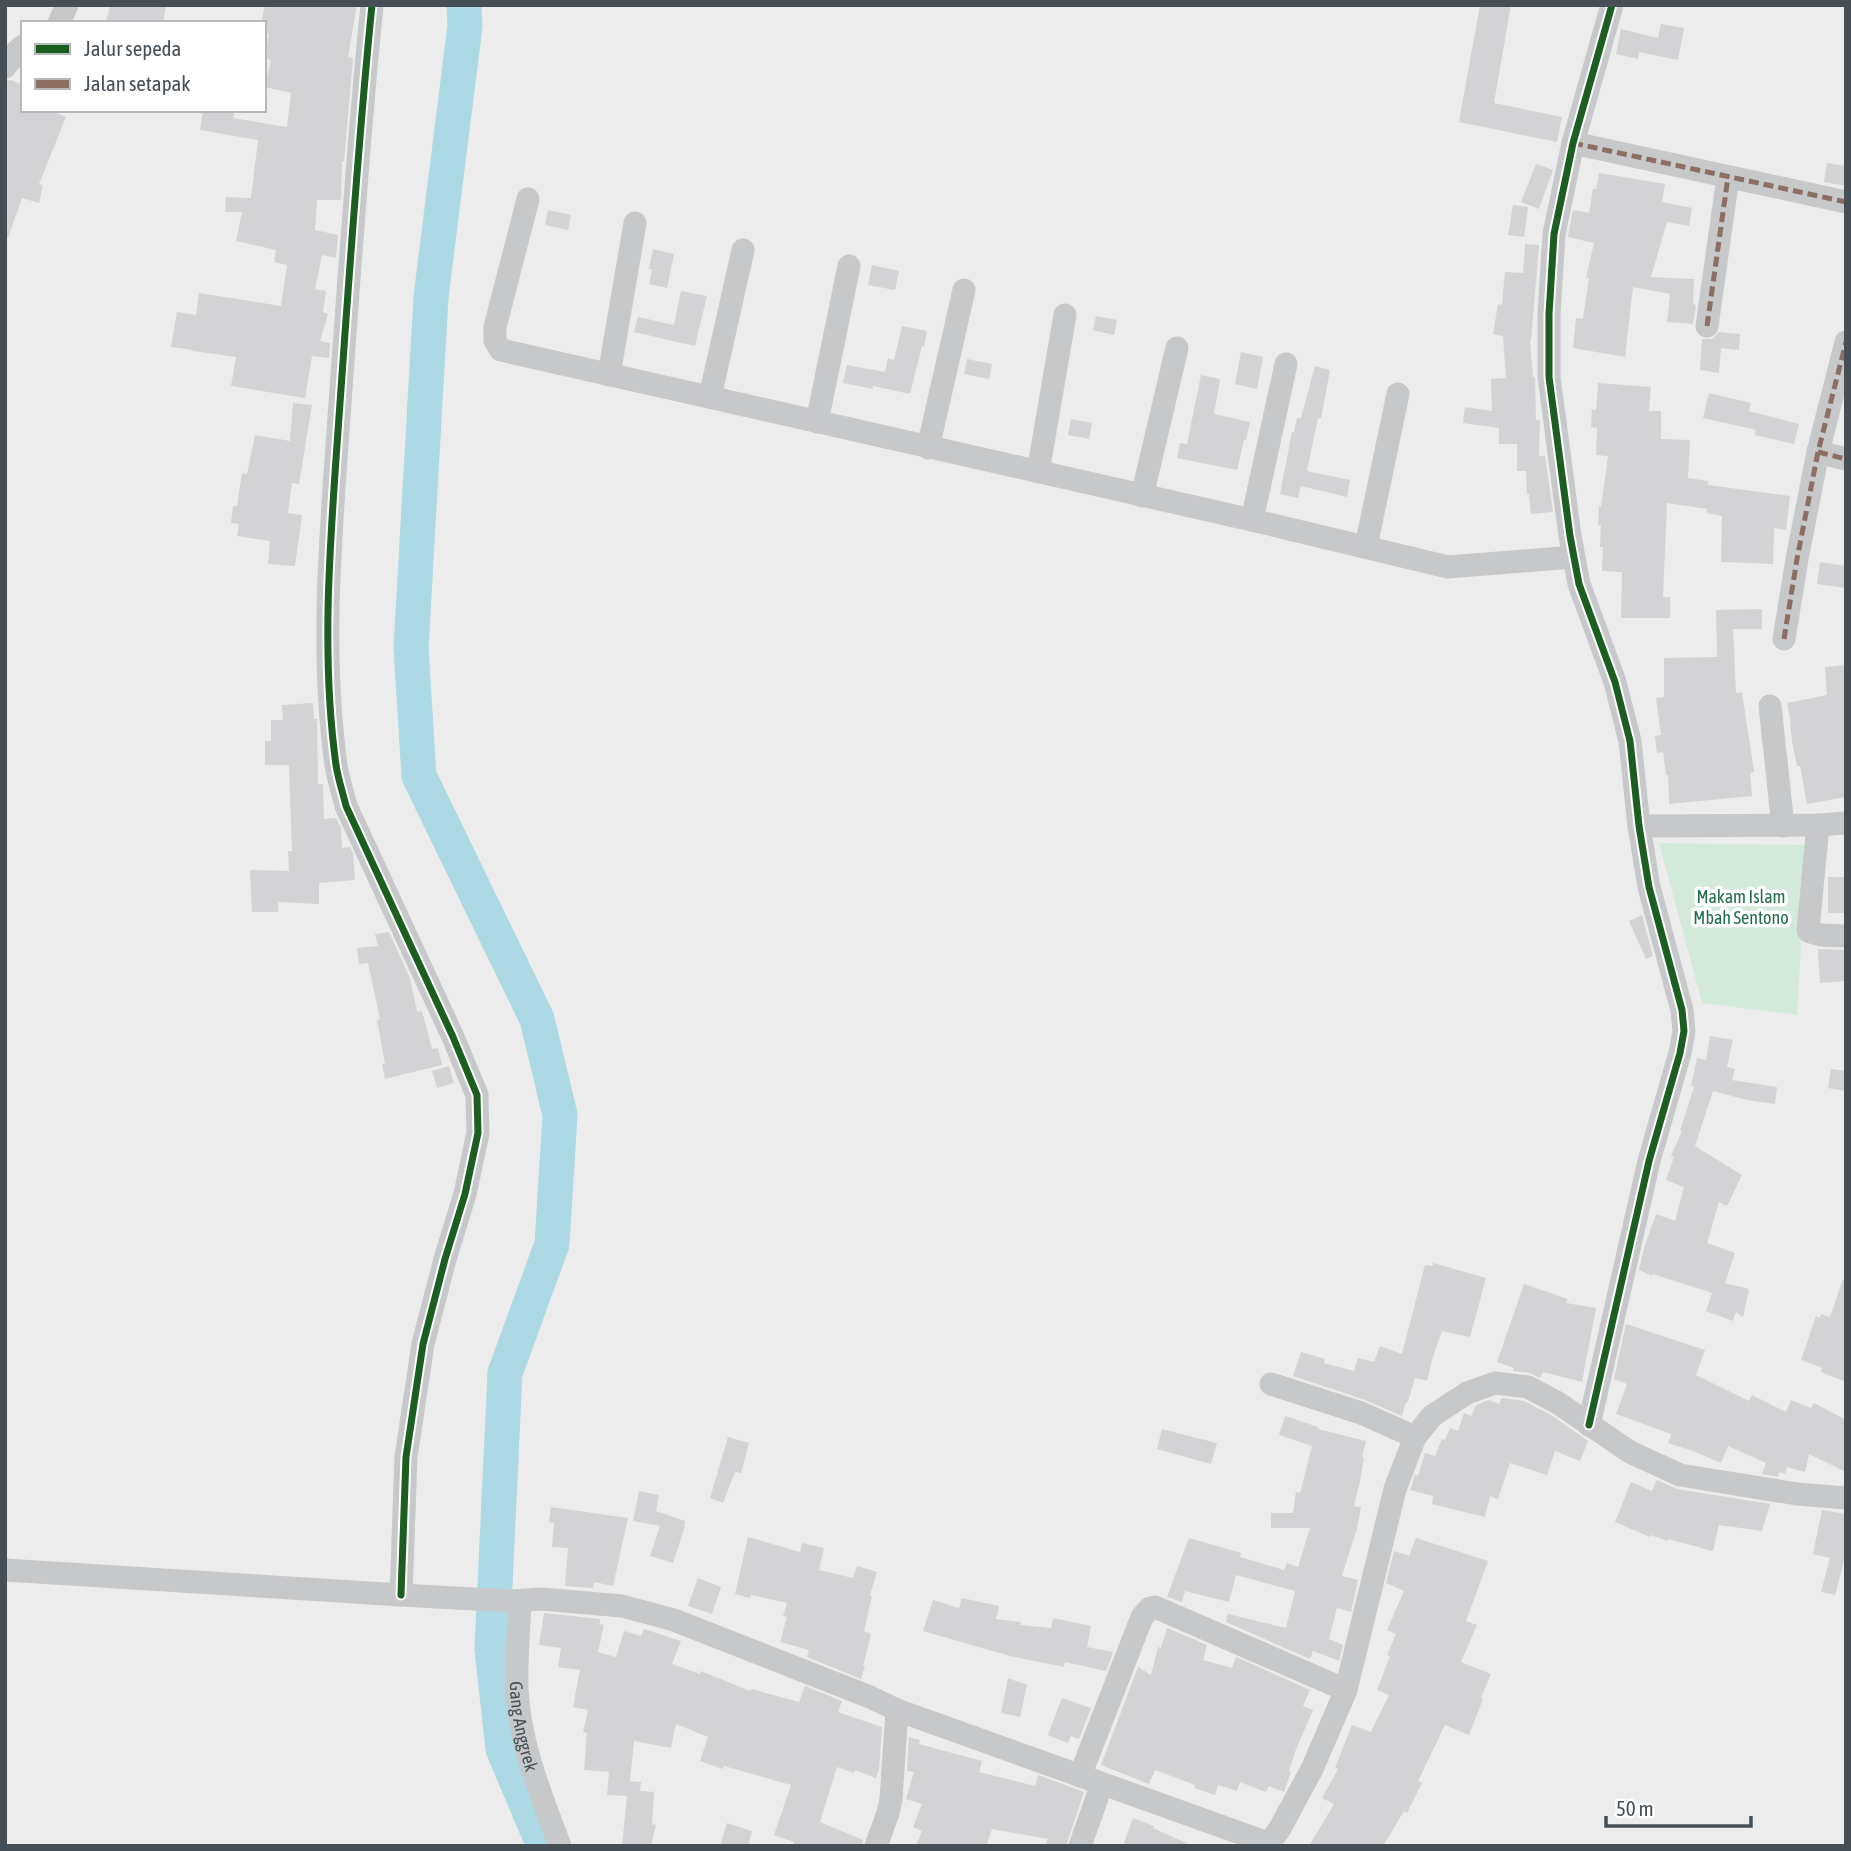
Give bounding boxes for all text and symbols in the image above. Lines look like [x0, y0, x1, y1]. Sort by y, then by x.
legend [21, 21, 266, 112]
text: Jalur sepeda [84, 36, 181, 60]
text: Jalan setapak [84, 71, 191, 95]
park label: Makam Islam Mbah Sentono [1693, 886, 1789, 928]
street label: Gang Anggrek [506, 1681, 543, 1774]
scale bar [1606, 1784, 1751, 1828]
text: 50 m [1616, 1796, 1654, 1820]

